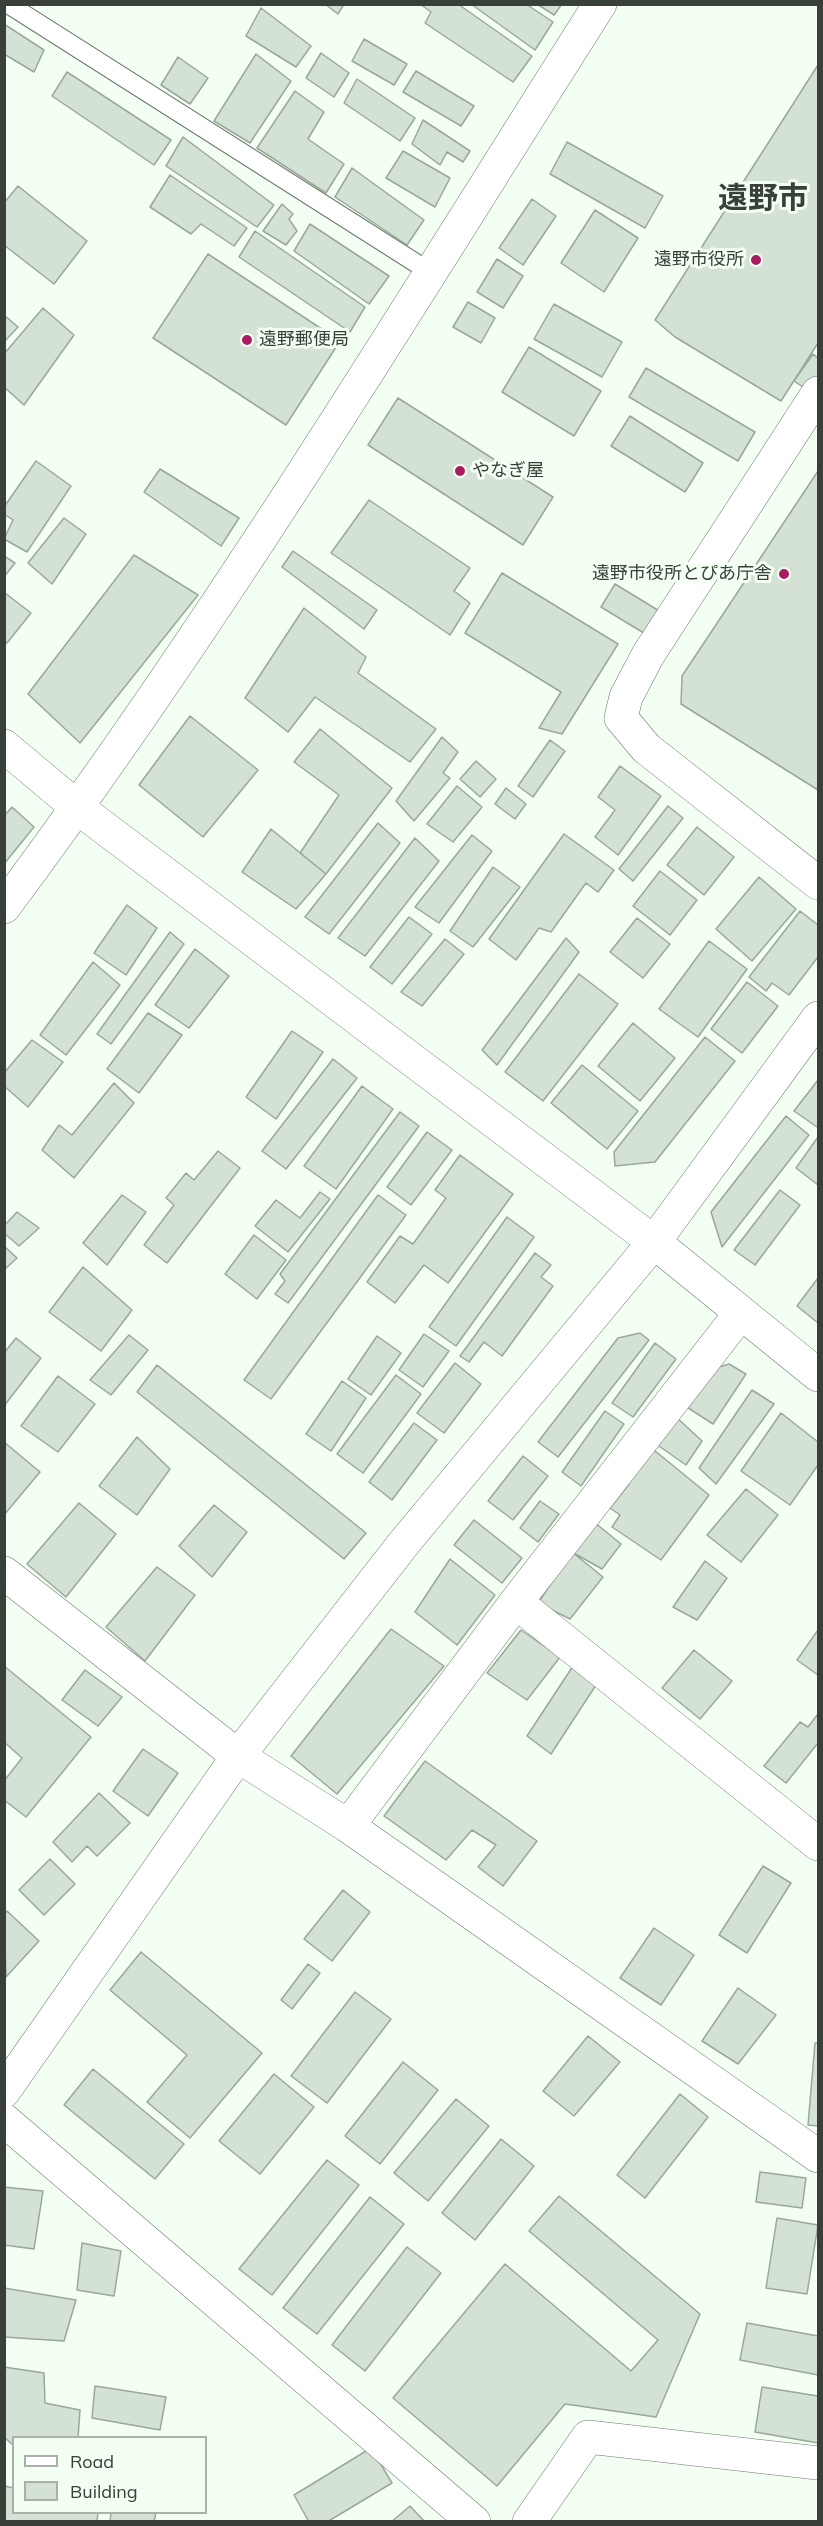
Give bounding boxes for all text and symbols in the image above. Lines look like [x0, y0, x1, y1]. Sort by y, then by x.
district label: 遠野市 [718, 181, 808, 217]
place label: 遠野市役所 [654, 249, 744, 271]
marker: 遠野市役所 [749, 253, 763, 267]
place label: 遠野郵便局 [259, 329, 349, 351]
marker: 遠野郵便局 [240, 333, 254, 347]
place label: やなぎ屋 [472, 460, 544, 482]
marker: やなぎ屋 [453, 464, 467, 478]
place label: 遠野市役所とぴあ庁舎 [592, 563, 772, 585]
marker: 遠野市役所とぴあ庁舎 [777, 567, 791, 581]
legend [12, 2436, 207, 2514]
text: Road [70, 2450, 114, 2473]
text: Building [70, 2480, 138, 2503]

